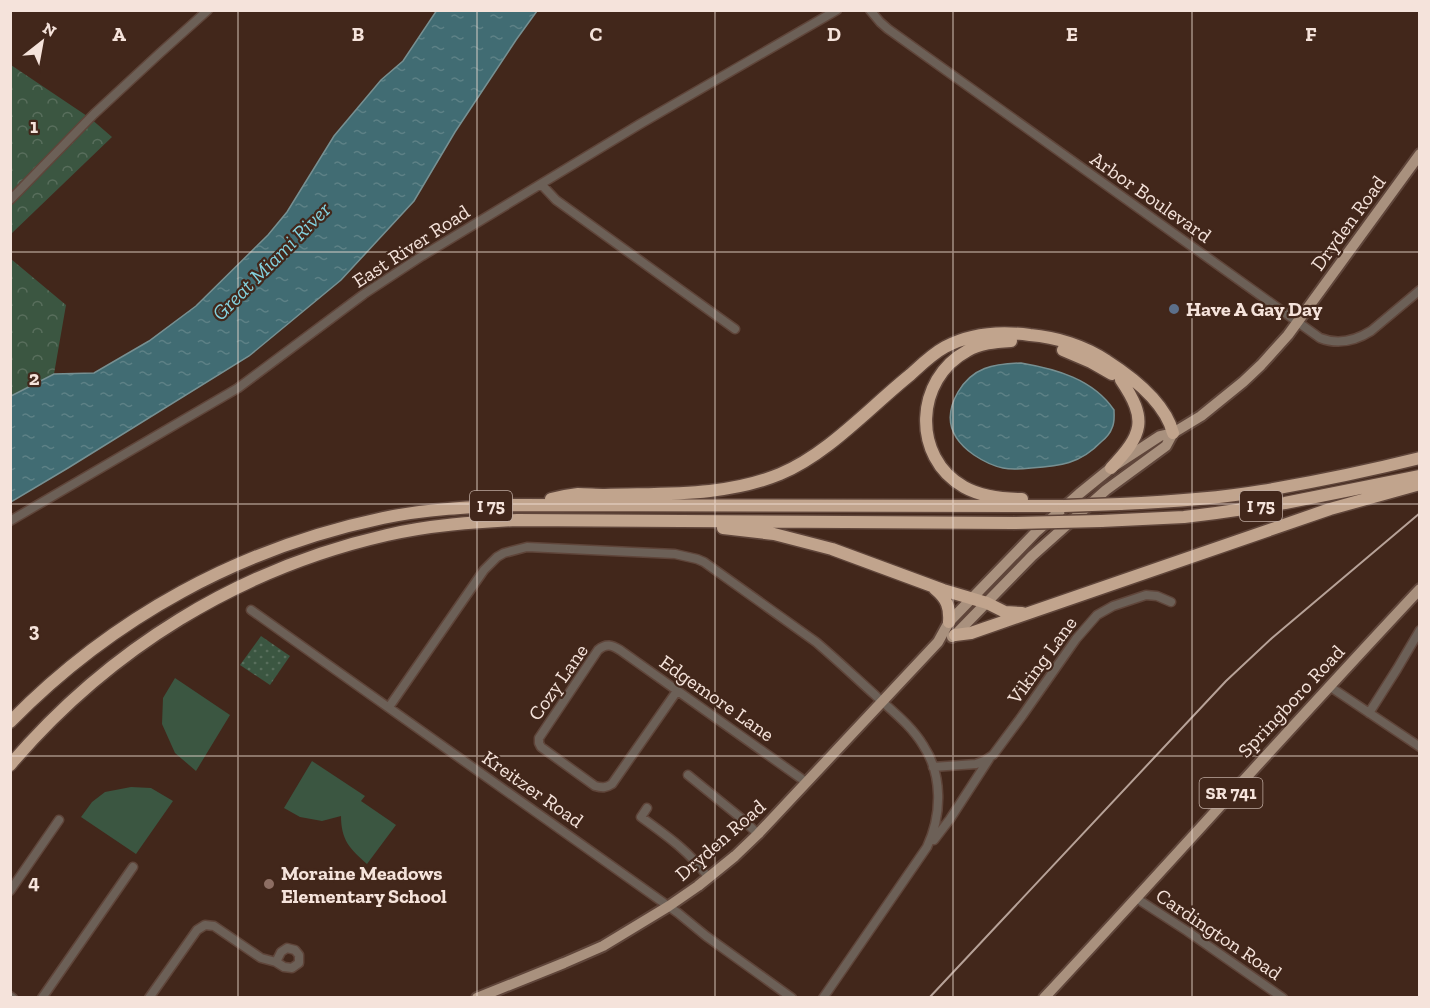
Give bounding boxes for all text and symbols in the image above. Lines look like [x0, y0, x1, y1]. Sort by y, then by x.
north arrow [12, 12, 72, 72]
text: N [39, 18, 60, 41]
text: A [112, 22, 126, 46]
text: B [352, 22, 364, 46]
text: C [590, 22, 603, 46]
text: D [827, 22, 841, 46]
text: E [1066, 22, 1078, 46]
text: F [1305, 22, 1317, 46]
text: 1 [30, 114, 38, 138]
street label: Arbor Boulevard [1086, 146, 1216, 248]
street label: Dryden Road [1305, 171, 1391, 275]
water label: Great Miami River [207, 196, 336, 325]
street label: East River Road [348, 199, 474, 293]
place label: Have A Gay Day [1186, 297, 1323, 321]
marker: Have A Gay Day [1167, 302, 1181, 316]
text: 2 [29, 366, 40, 390]
road number: I 75 [470, 491, 512, 521]
road number: I 75 [1240, 491, 1282, 521]
street label: Viking Lane [1002, 611, 1082, 709]
text: 3 [29, 618, 40, 642]
street label: Cozy Lane [523, 639, 593, 725]
street label: Springboro Road [1233, 640, 1349, 762]
street label: Edgemore Lane [655, 650, 779, 746]
street label: Kreitzer Road [478, 745, 588, 833]
road number: SR 741 [1200, 778, 1262, 808]
street label: Dryden Road [670, 794, 770, 886]
place label: Moraine Meadows Elementary School [281, 861, 447, 908]
text: 4 [28, 870, 40, 894]
marker: Moraine Meadows Elementary School [262, 877, 276, 891]
street label: Cardington Road [1151, 883, 1287, 985]

